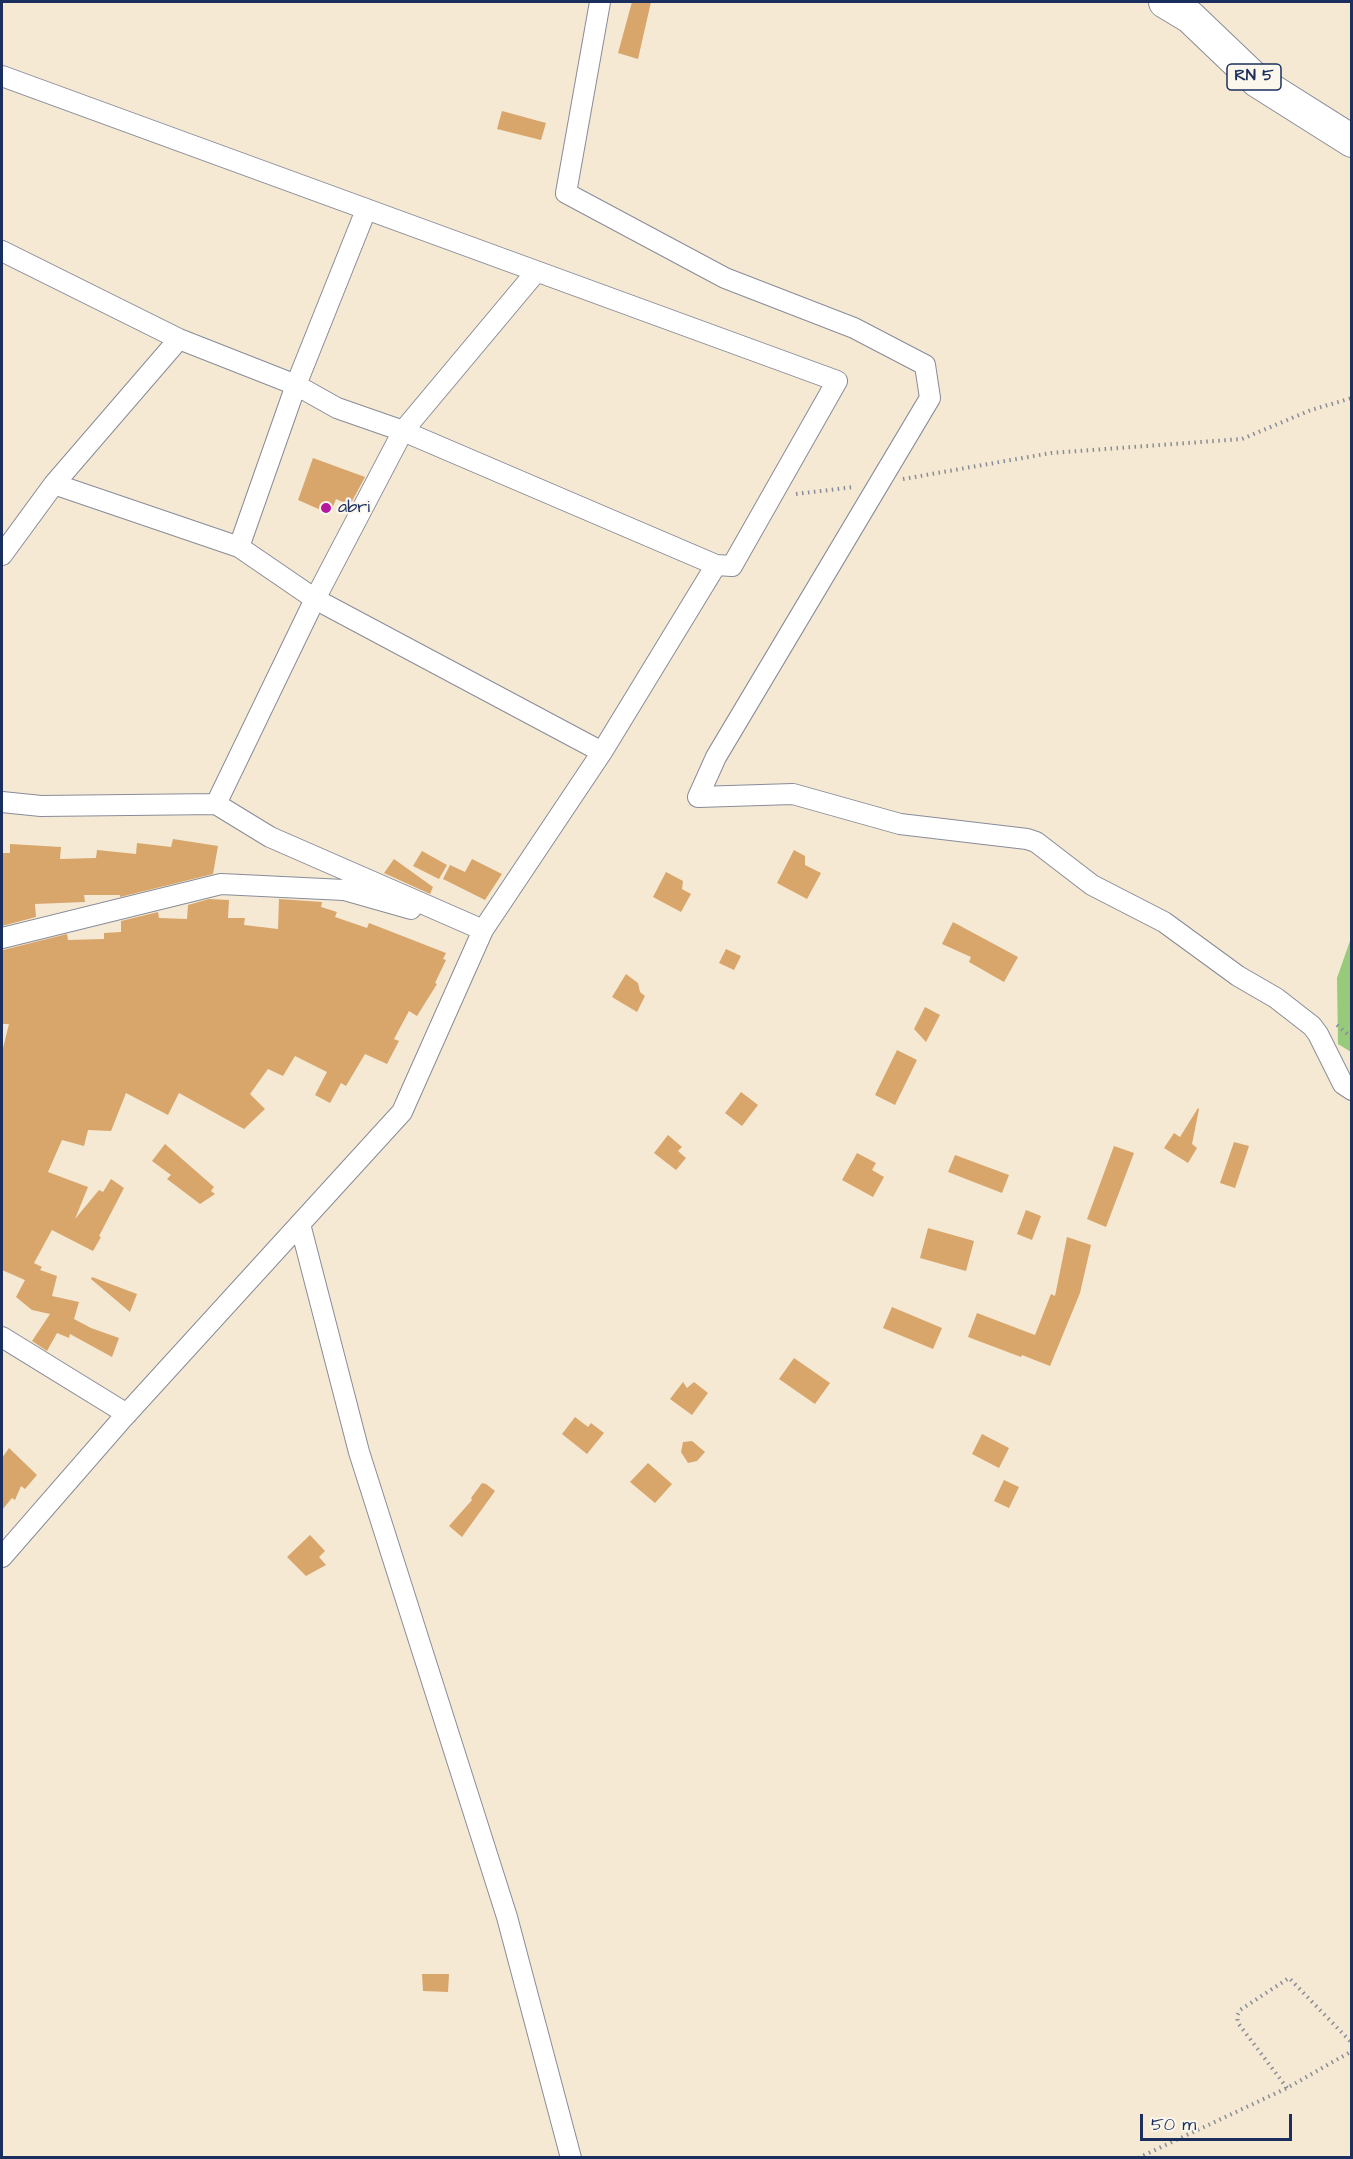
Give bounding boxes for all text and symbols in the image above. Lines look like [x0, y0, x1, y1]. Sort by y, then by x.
road number: RN 5 [1227, 64, 1281, 90]
place label: abri [338, 497, 370, 519]
marker: abri [319, 501, 333, 515]
scale bar [1143, 2102, 1294, 2140]
text: 50 m [1151, 2112, 1196, 2137]

